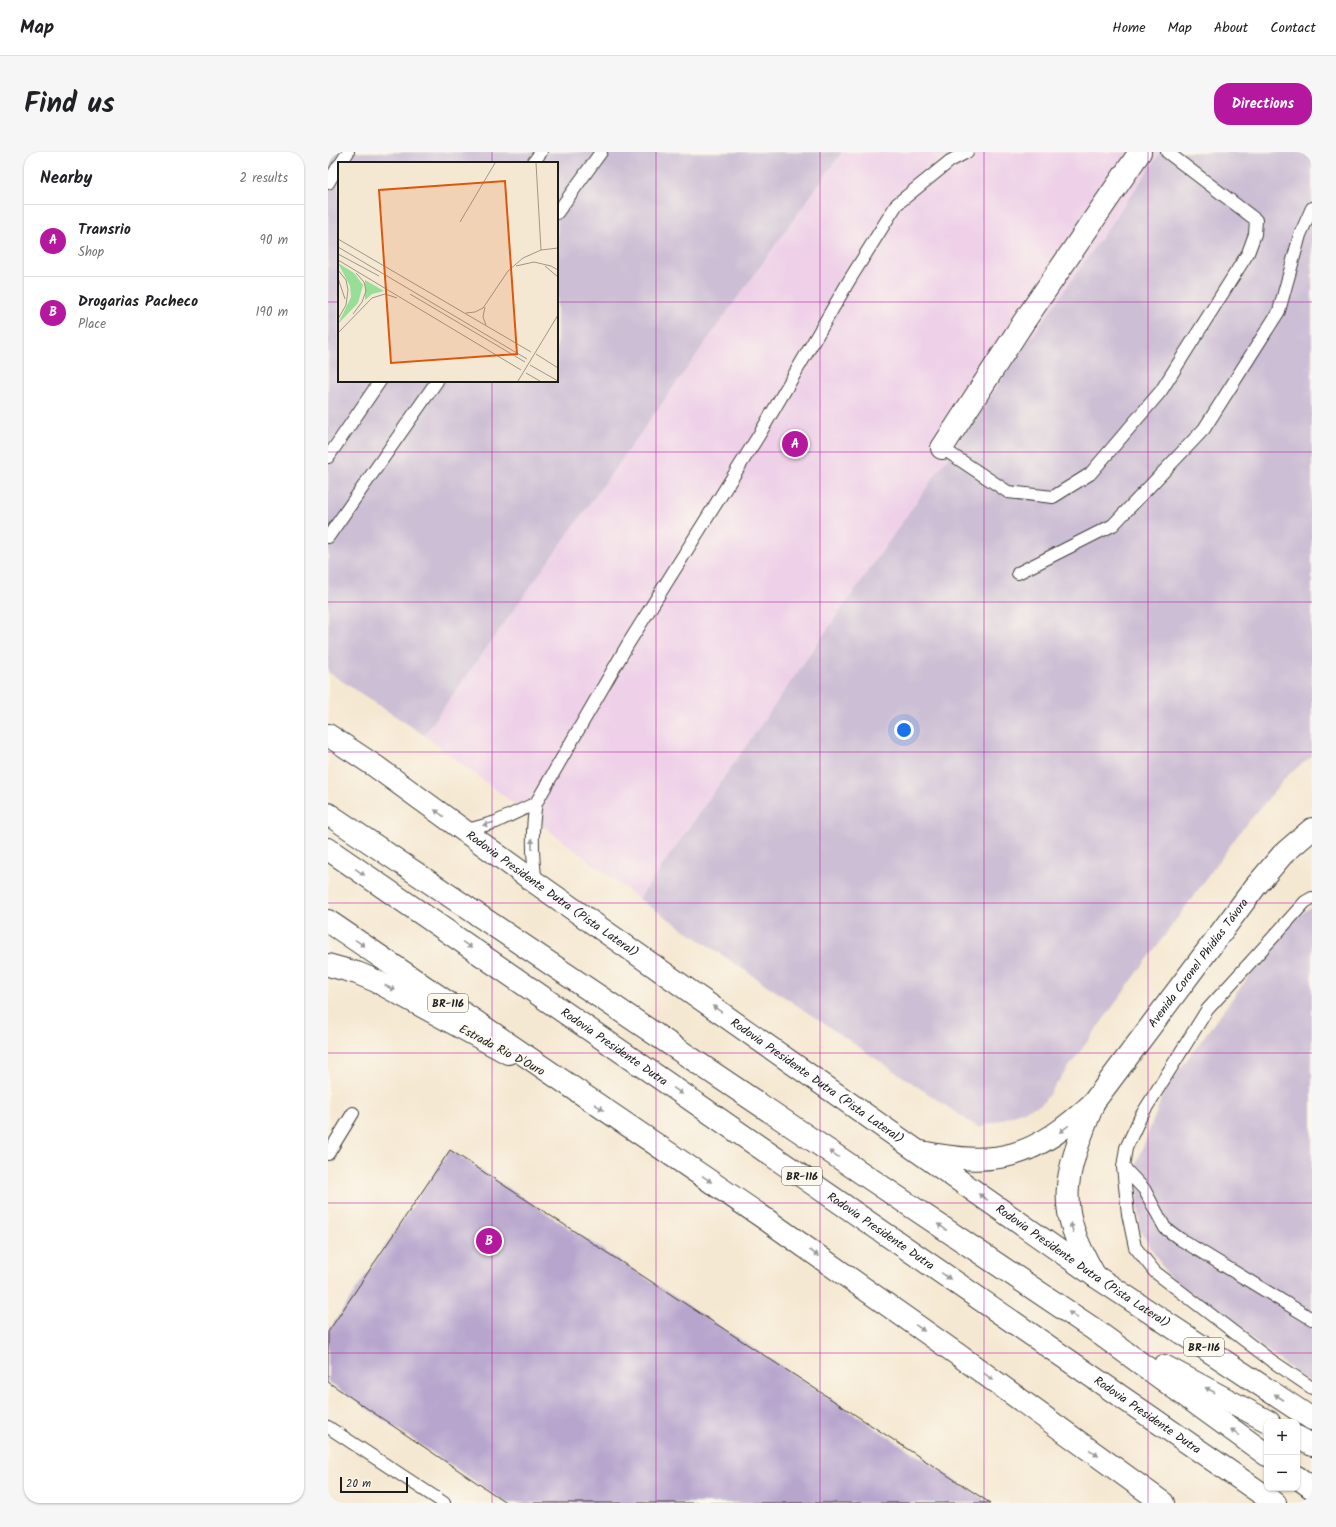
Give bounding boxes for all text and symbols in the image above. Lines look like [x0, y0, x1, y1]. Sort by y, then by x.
text: Map [20, 13, 54, 43]
text: Home [1112, 17, 1146, 39]
text: Map [1168, 17, 1192, 39]
text: About [1214, 17, 1248, 39]
text: Contact [1270, 17, 1316, 39]
text: Find us [24, 82, 115, 127]
button: Directions [1214, 83, 1312, 125]
inset map [338, 162, 558, 382]
text: Nearby [40, 165, 92, 192]
text: 2 results [240, 168, 288, 189]
text: Transrio [78, 218, 131, 242]
text: A [49, 230, 57, 251]
text: 90 m [260, 230, 288, 251]
text: Shop [78, 242, 104, 263]
text: Drogarias Pacheco [78, 290, 198, 314]
text: B [49, 302, 57, 323]
text: 190 m [256, 302, 288, 323]
text: Place [78, 314, 106, 335]
pin: A [782, 429, 808, 459]
your location [894, 720, 914, 740]
one-way arrow [434, 809, 444, 817]
one-way arrow [482, 821, 494, 827]
street label: Rodovia Presidente Dutra (Pista Lateral) [462, 826, 642, 962]
one-way arrow [529, 837, 535, 850]
one-way arrow [355, 868, 365, 876]
street label: Avenida Coronel Phidias Távora [1144, 894, 1254, 1032]
one-way arrow [355, 939, 365, 947]
one-way arrow [462, 941, 472, 949]
one-way arrow [384, 985, 396, 992]
road number: BR-116 [428, 994, 468, 1012]
street label: Rodovia Presidente Dutra [557, 1003, 672, 1091]
one-way arrow [711, 1005, 722, 1013]
street label: Rodovia Presidente Dutra (Pista Lateral) [726, 1014, 907, 1149]
street label: Estrada Rio D'Ouro [455, 1020, 548, 1081]
one-way arrow [673, 1087, 683, 1095]
one-way arrow [594, 1103, 605, 1110]
one-way arrow [1059, 1125, 1069, 1133]
one-way arrow [829, 1150, 839, 1158]
road number: BR-116 [782, 1167, 822, 1185]
one-way arrow [702, 1175, 712, 1183]
street label: Rodovia Presidente Dutra [823, 1187, 938, 1275]
one-way arrow [978, 1192, 989, 1201]
street label: Rodovia Presidente Dutra (Pista Lateral) [991, 1200, 1174, 1333]
one-way arrow [1069, 1222, 1075, 1234]
one-way arrow [937, 1223, 947, 1231]
pin: B [476, 1226, 502, 1256]
one-way arrow [809, 1249, 819, 1257]
one-way arrow [941, 1272, 951, 1280]
one-way arrow [1068, 1311, 1078, 1319]
one-way arrow [915, 1324, 926, 1332]
road number: BR-116 [1184, 1338, 1224, 1356]
street label: Rodovia Presidente Dutra [1090, 1372, 1205, 1459]
one-way arrow [984, 1373, 994, 1381]
one-way arrow [1204, 1387, 1216, 1394]
one-way arrow [1274, 1393, 1285, 1401]
map controls [1264, 1419, 1300, 1491]
button: + [1264, 1419, 1300, 1455]
one-way arrow [1230, 1428, 1241, 1436]
one-way arrow [1089, 1449, 1100, 1457]
button: − [1264, 1455, 1300, 1491]
scale bar [340, 1475, 408, 1494]
text: 20 m [346, 1475, 371, 1493]

